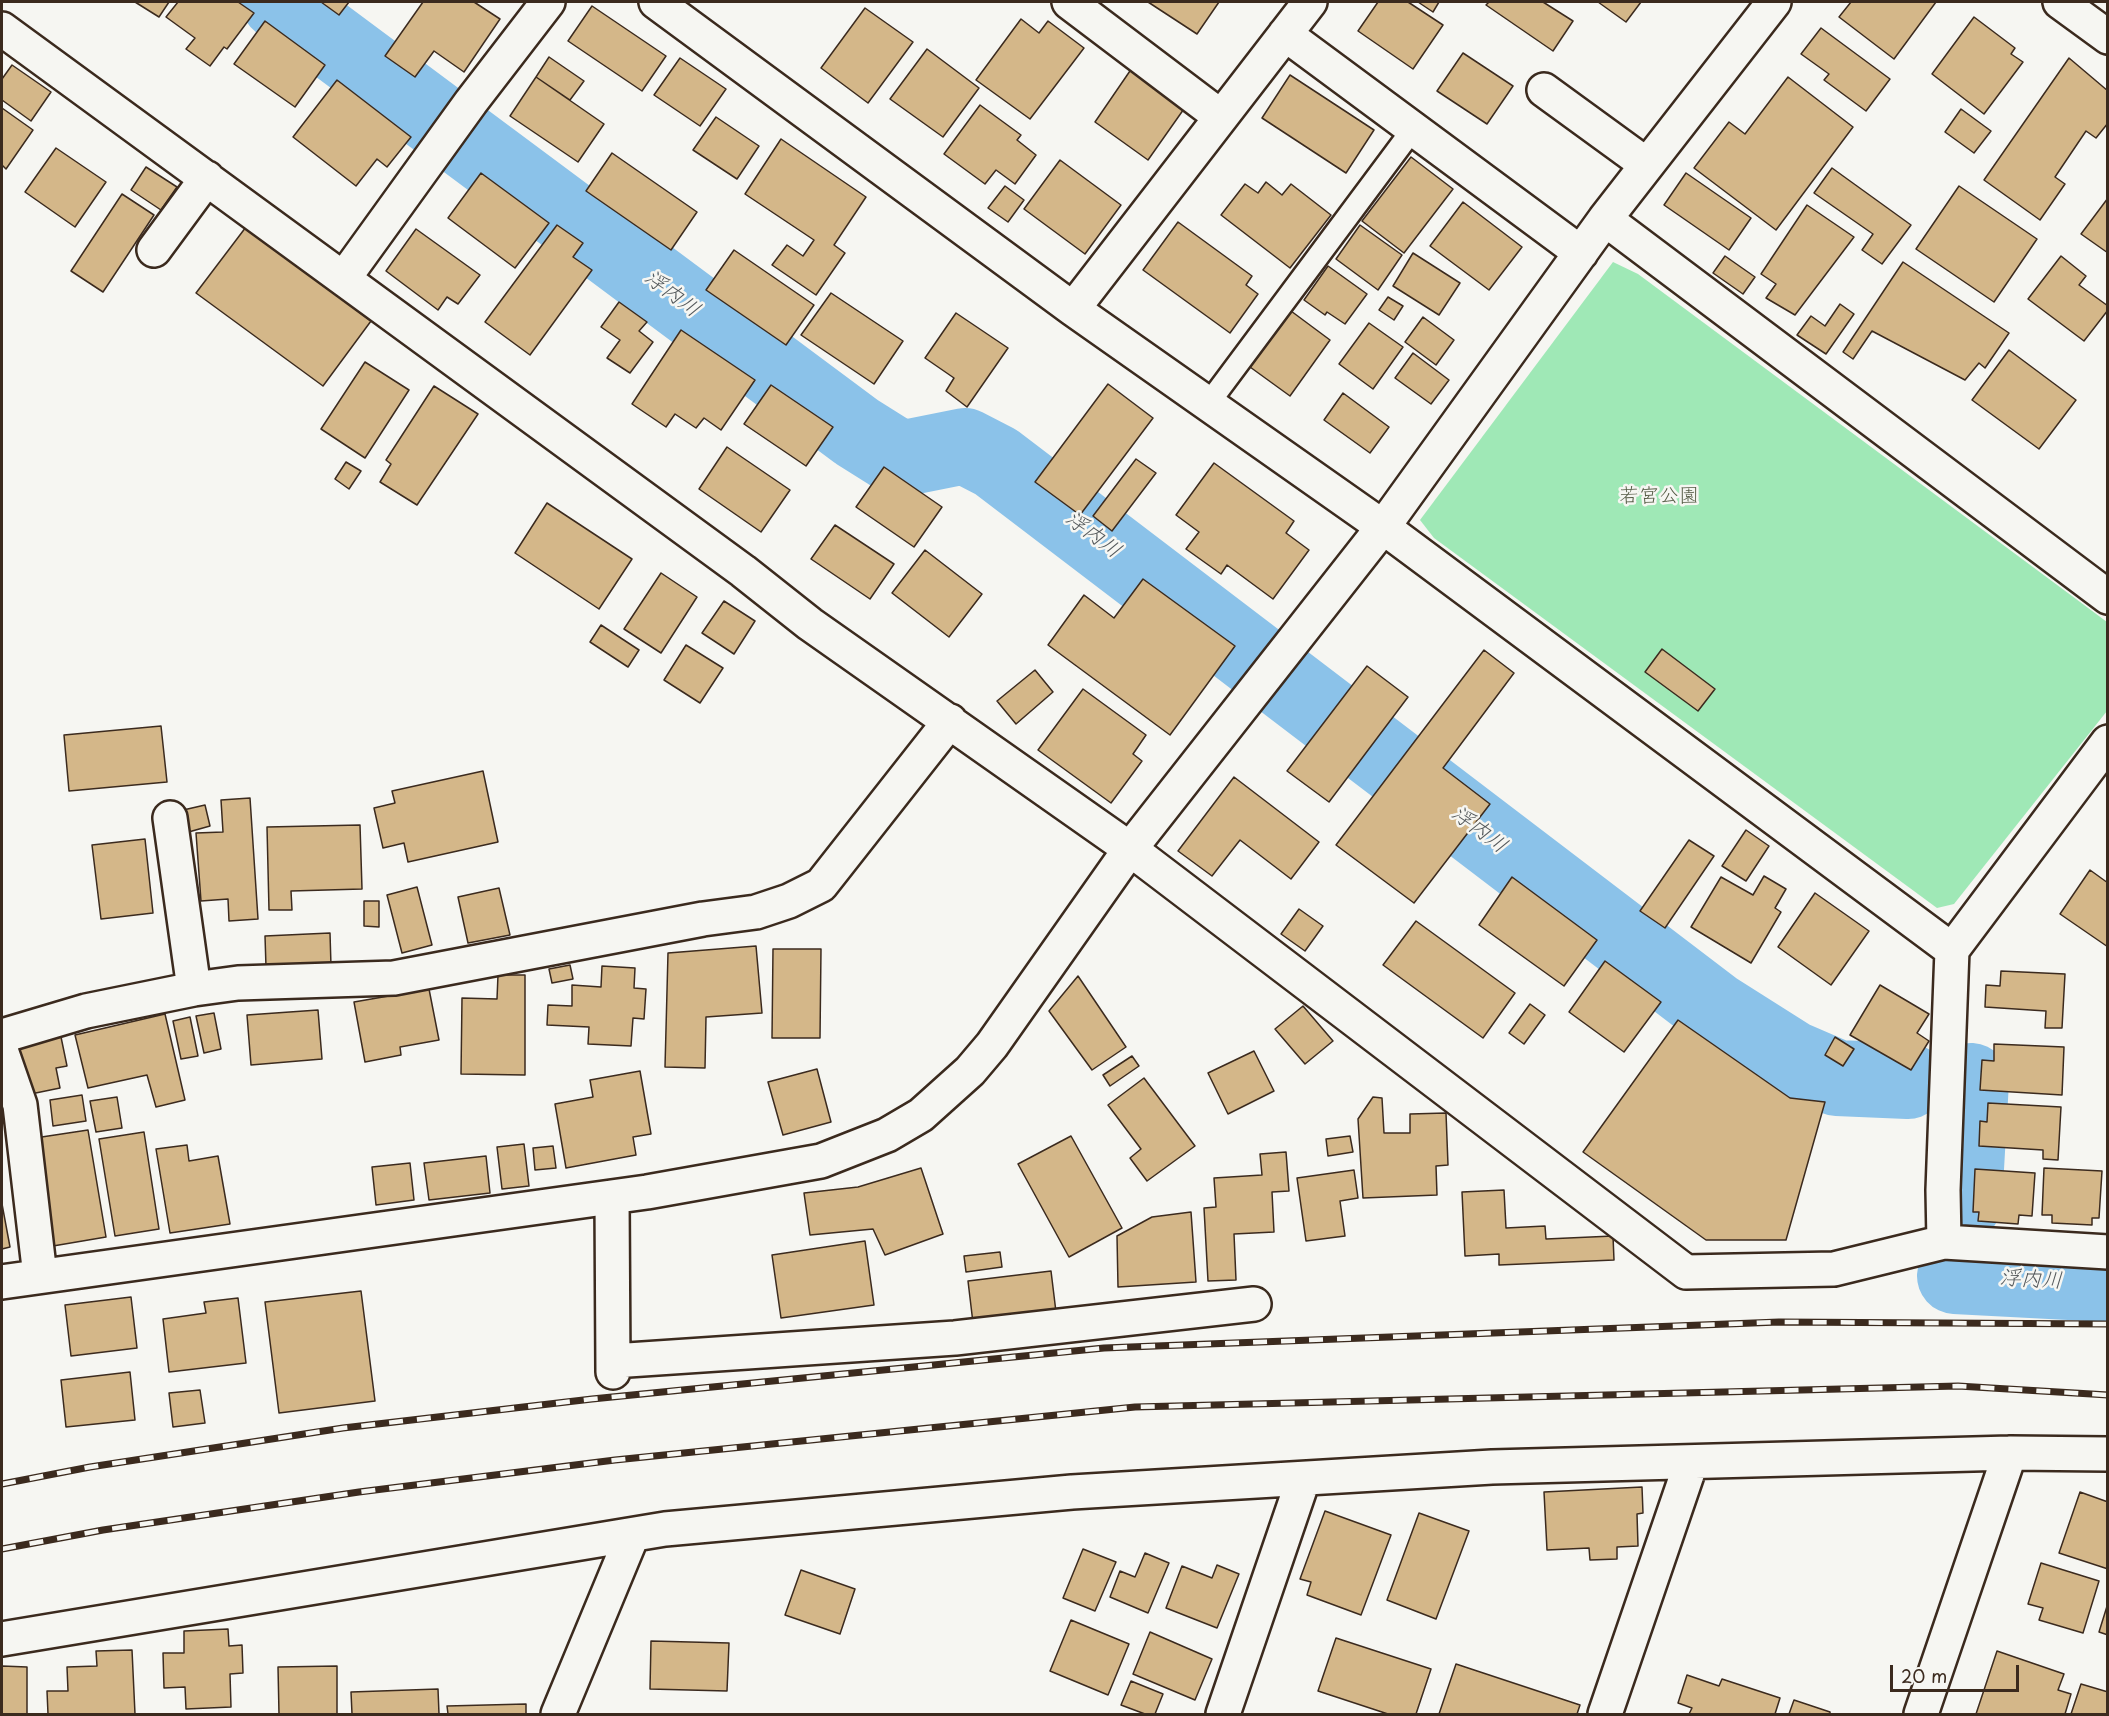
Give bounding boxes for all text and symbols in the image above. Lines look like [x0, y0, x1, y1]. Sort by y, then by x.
water label: 浮内川 [639, 265, 705, 323]
park label: 若宮公園 [1619, 484, 1699, 508]
water label: 浮内川 [1060, 506, 1126, 564]
water label: 浮内川 [1446, 801, 1512, 859]
water label: 浮内川 [1999, 1266, 2063, 1294]
scale bar [1893, 1653, 2022, 1691]
text: 20 m [1901, 1662, 1947, 1689]

